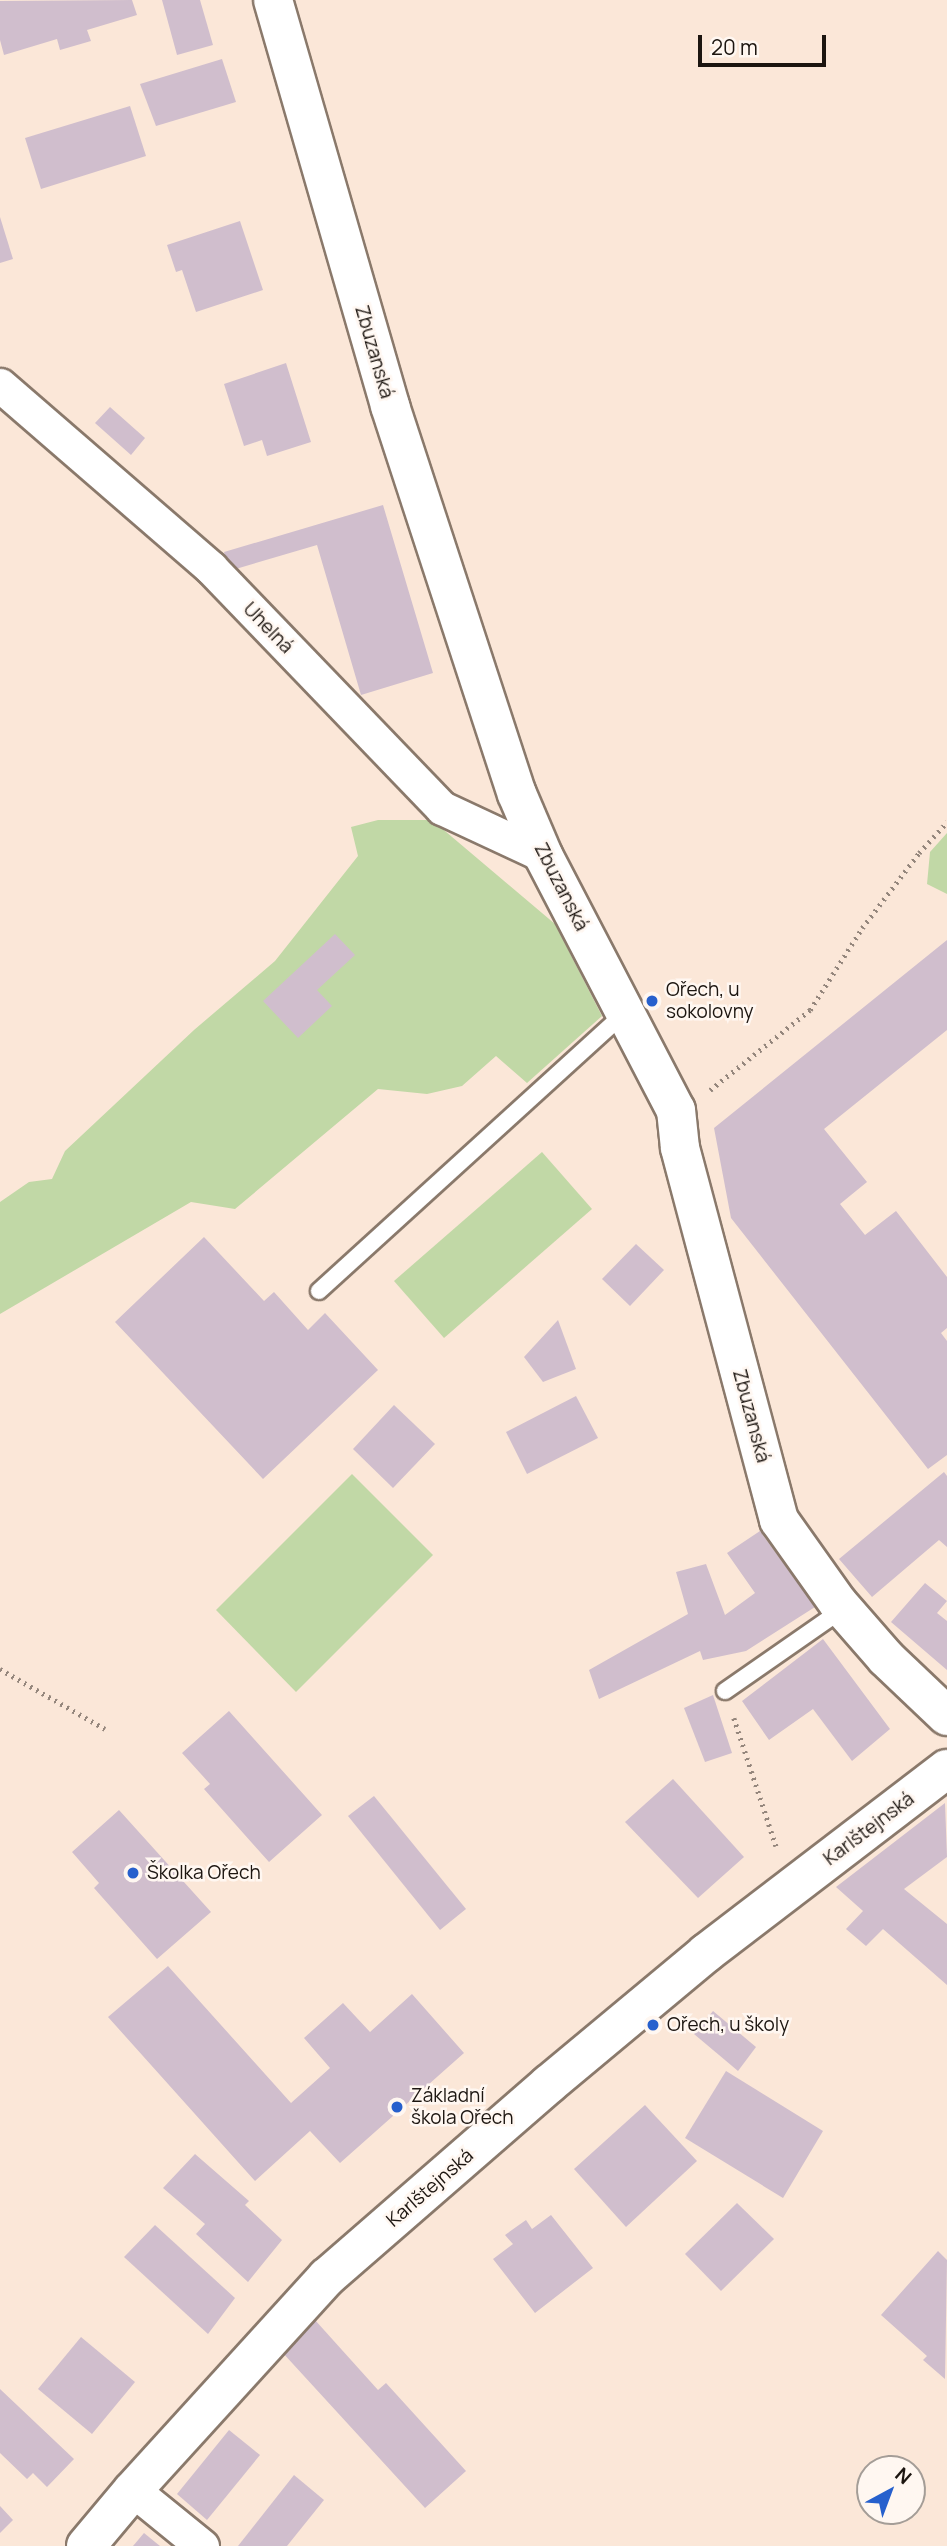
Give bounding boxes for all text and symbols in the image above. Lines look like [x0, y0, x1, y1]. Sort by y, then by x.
scale bar [702, 21, 830, 65]
text: 20 m [711, 33, 758, 61]
street label: Zbuzanská [350, 303, 398, 401]
street label: Uhelná [238, 598, 298, 658]
street label: Zbuzanská [529, 839, 593, 935]
place label: Ořech, u sokolovny [666, 979, 754, 1023]
marker: Ořech, u sokolovny [644, 993, 660, 1009]
street label: Zbuzanská [728, 1367, 774, 1465]
street label: Karlštejnská [819, 1788, 919, 1870]
place label: Školka Ořech [147, 1862, 261, 1884]
marker: Školka Ořech [125, 1865, 141, 1881]
place label: Ořech, u školy [667, 2014, 789, 2036]
marker: Ořech, u školy [645, 2017, 661, 2033]
place label: Základní škola Ořech [411, 2085, 514, 2129]
marker: Základní škola Ořech [389, 2099, 405, 2115]
street label: Karlštejnská [382, 2144, 478, 2232]
north arrow [856, 2455, 926, 2525]
text: N [890, 2461, 917, 2490]

